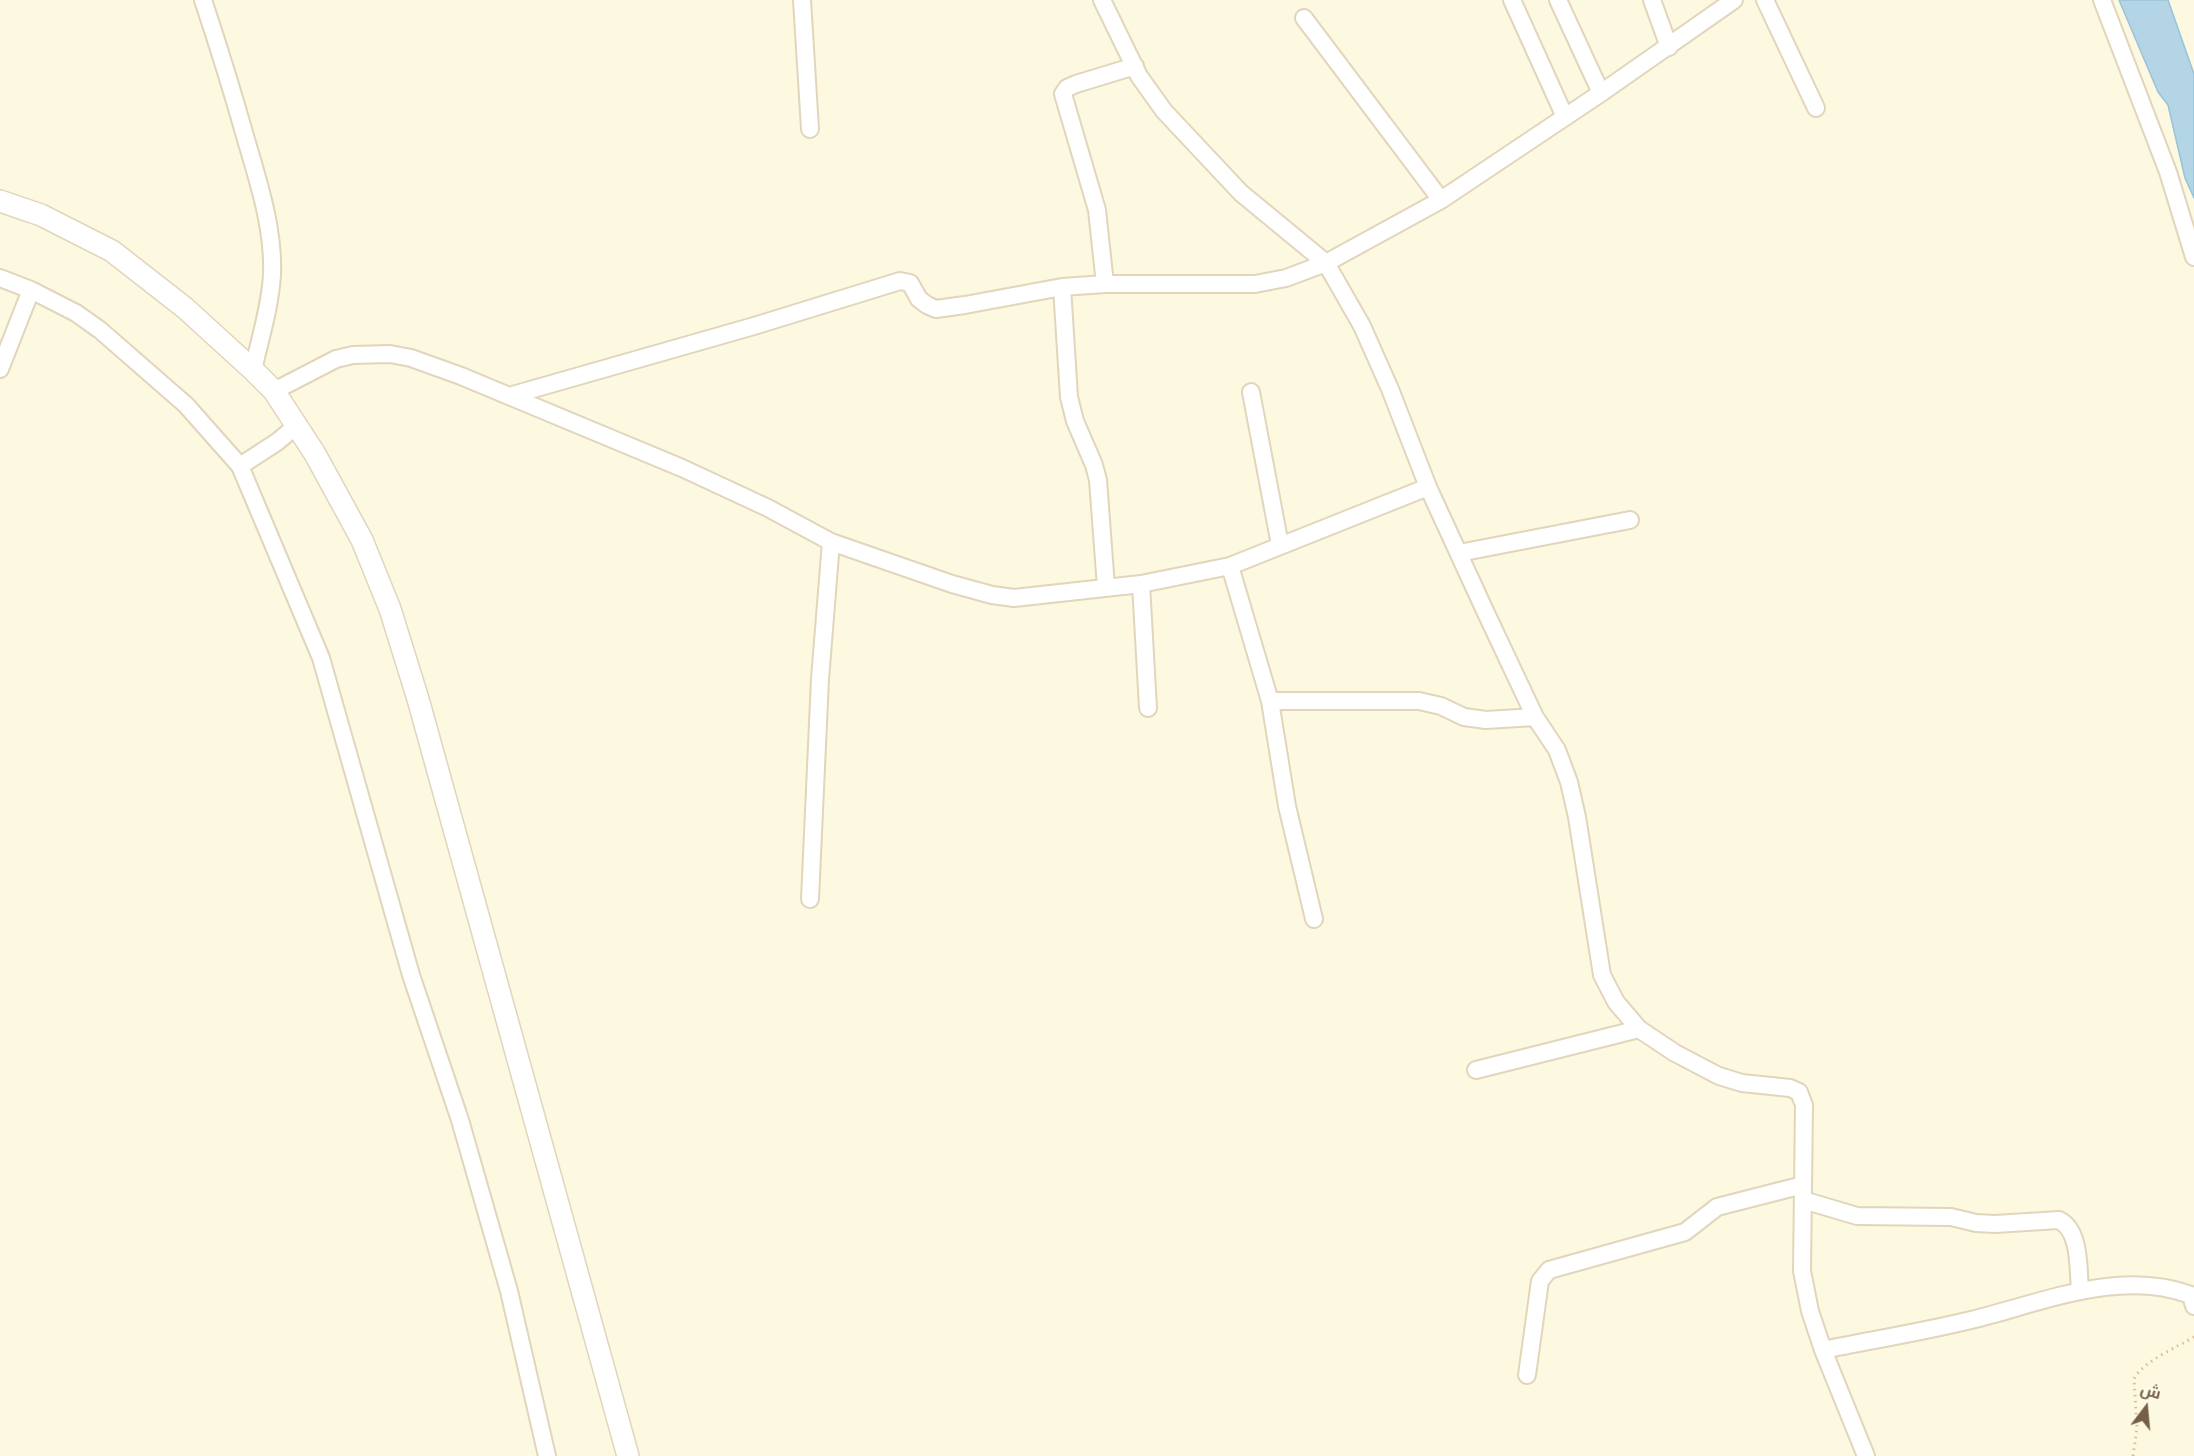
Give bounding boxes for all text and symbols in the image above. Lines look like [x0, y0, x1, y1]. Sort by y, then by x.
text: ش [2138, 1376, 2164, 1405]
north arrow [2116, 1378, 2176, 1438]

